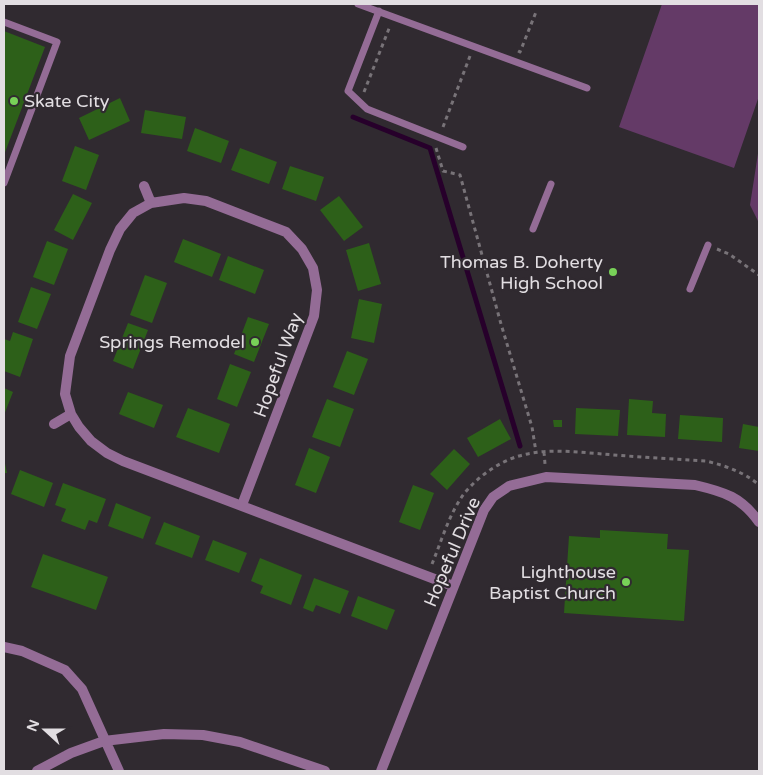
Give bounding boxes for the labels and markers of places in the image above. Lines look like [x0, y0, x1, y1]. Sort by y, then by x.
place label: Skate City [24, 90, 110, 112]
marker: Skate City [8, 95, 20, 107]
place label: Thomas B. Doherty High School [440, 251, 603, 294]
marker: Thomas B. Doherty High School [607, 266, 619, 278]
place label: Springs Remodel [99, 331, 245, 353]
marker: Springs Remodel [249, 336, 261, 348]
place label: Lighthouse Baptist Church [489, 561, 616, 604]
marker: Lighthouse Baptist Church [620, 576, 632, 588]

